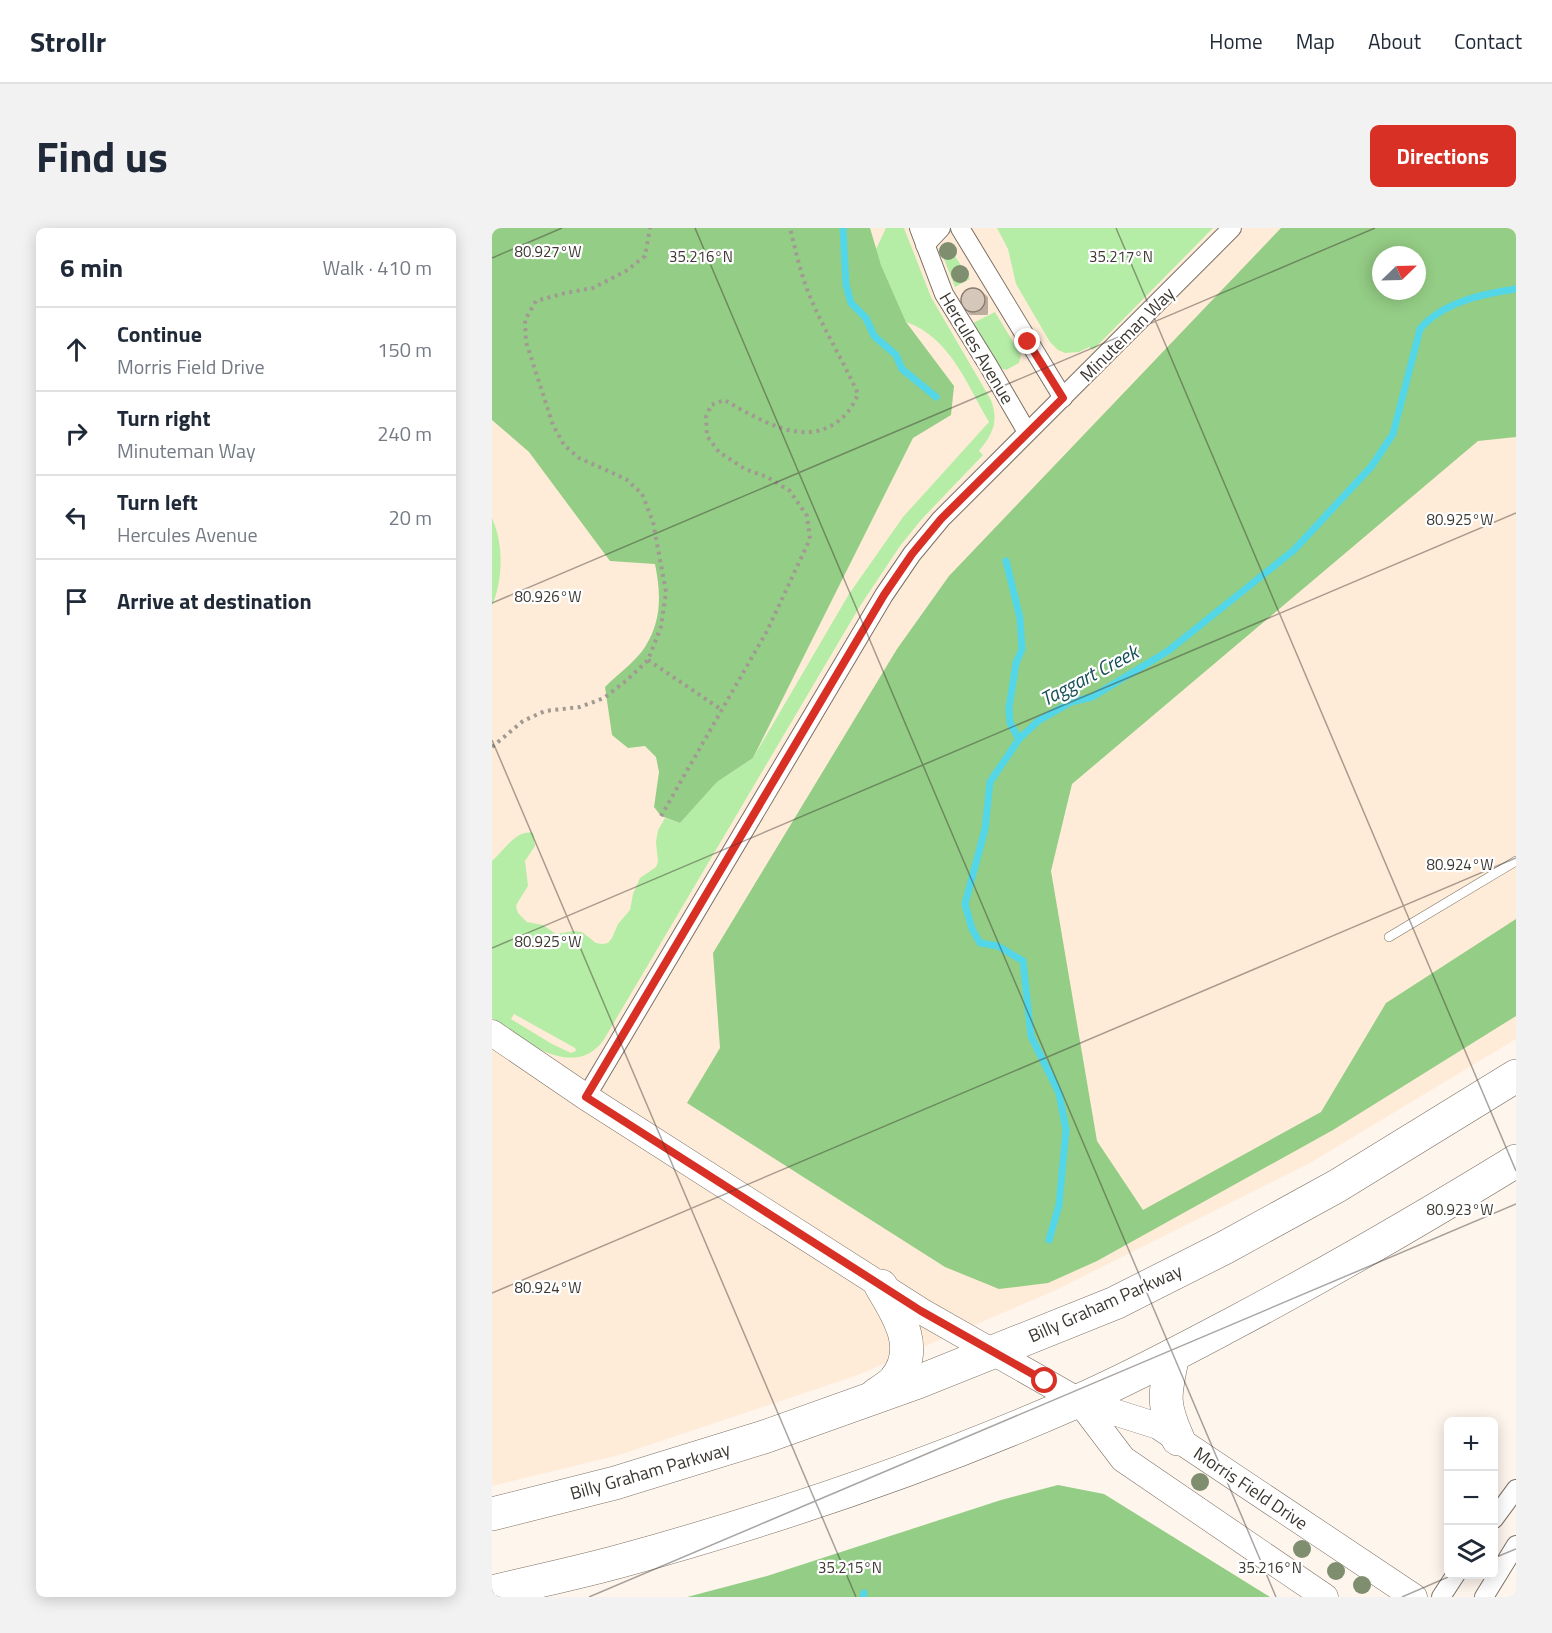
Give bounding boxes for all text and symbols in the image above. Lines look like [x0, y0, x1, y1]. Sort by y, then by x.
text: Strollr [30, 20, 106, 63]
text: Home [1209, 25, 1263, 57]
text: Map [1296, 25, 1335, 57]
text: About [1368, 25, 1421, 57]
text: Contact [1454, 25, 1522, 57]
text: Find us [36, 124, 168, 188]
button: Directions [1370, 125, 1516, 187]
text: 80.927°W [515, 240, 581, 263]
text: 35.216°N [669, 245, 733, 268]
text: 35.217°N [1089, 245, 1153, 268]
north arrow [1372, 246, 1426, 300]
text: 6 min [60, 248, 123, 287]
text: Walk · 410 m [323, 252, 432, 283]
street label: Minuteman Way [1073, 280, 1181, 388]
street label: Hercules Avenue [933, 287, 1021, 409]
text: Continue [117, 317, 202, 351]
route end [1014, 328, 1040, 354]
icon: ahead [60, 333, 93, 366]
text: 150 m [377, 334, 432, 365]
text: Morris Field Drive [117, 351, 265, 382]
text: Turn right [117, 401, 211, 435]
icon: right [60, 417, 93, 450]
text: 240 m [377, 418, 432, 449]
text: Minuteman Way [117, 435, 256, 466]
text: Turn left [117, 485, 198, 519]
icon: left [60, 501, 93, 534]
text: 20 m [388, 502, 432, 533]
text: 80.925°W [1427, 508, 1493, 531]
text: Hercules Avenue [117, 519, 258, 550]
text: Arrive at destination [117, 584, 312, 618]
icon: arrive [60, 585, 93, 618]
text: 80.926°W [515, 585, 581, 608]
water label: Taggart Creek [1034, 635, 1145, 714]
text: 80.924°W [1427, 853, 1493, 876]
text: 80.925°W [515, 930, 581, 953]
text: 80.923°W [1427, 1198, 1493, 1221]
street label: Billy Graham Parkway [1024, 1257, 1186, 1349]
text: 80.924°W [515, 1276, 581, 1299]
route start [1031, 1367, 1057, 1393]
map controls [1444, 1417, 1498, 1579]
button: + [1444, 1417, 1498, 1471]
street label: Billy Graham Parkway [567, 1435, 734, 1507]
street label: Morris Field Drive [1188, 1440, 1314, 1536]
button: − [1444, 1471, 1498, 1525]
button: layers [1444, 1525, 1498, 1579]
text: 35.215°N [818, 1556, 882, 1579]
text: 35.216°N [1238, 1556, 1302, 1579]

